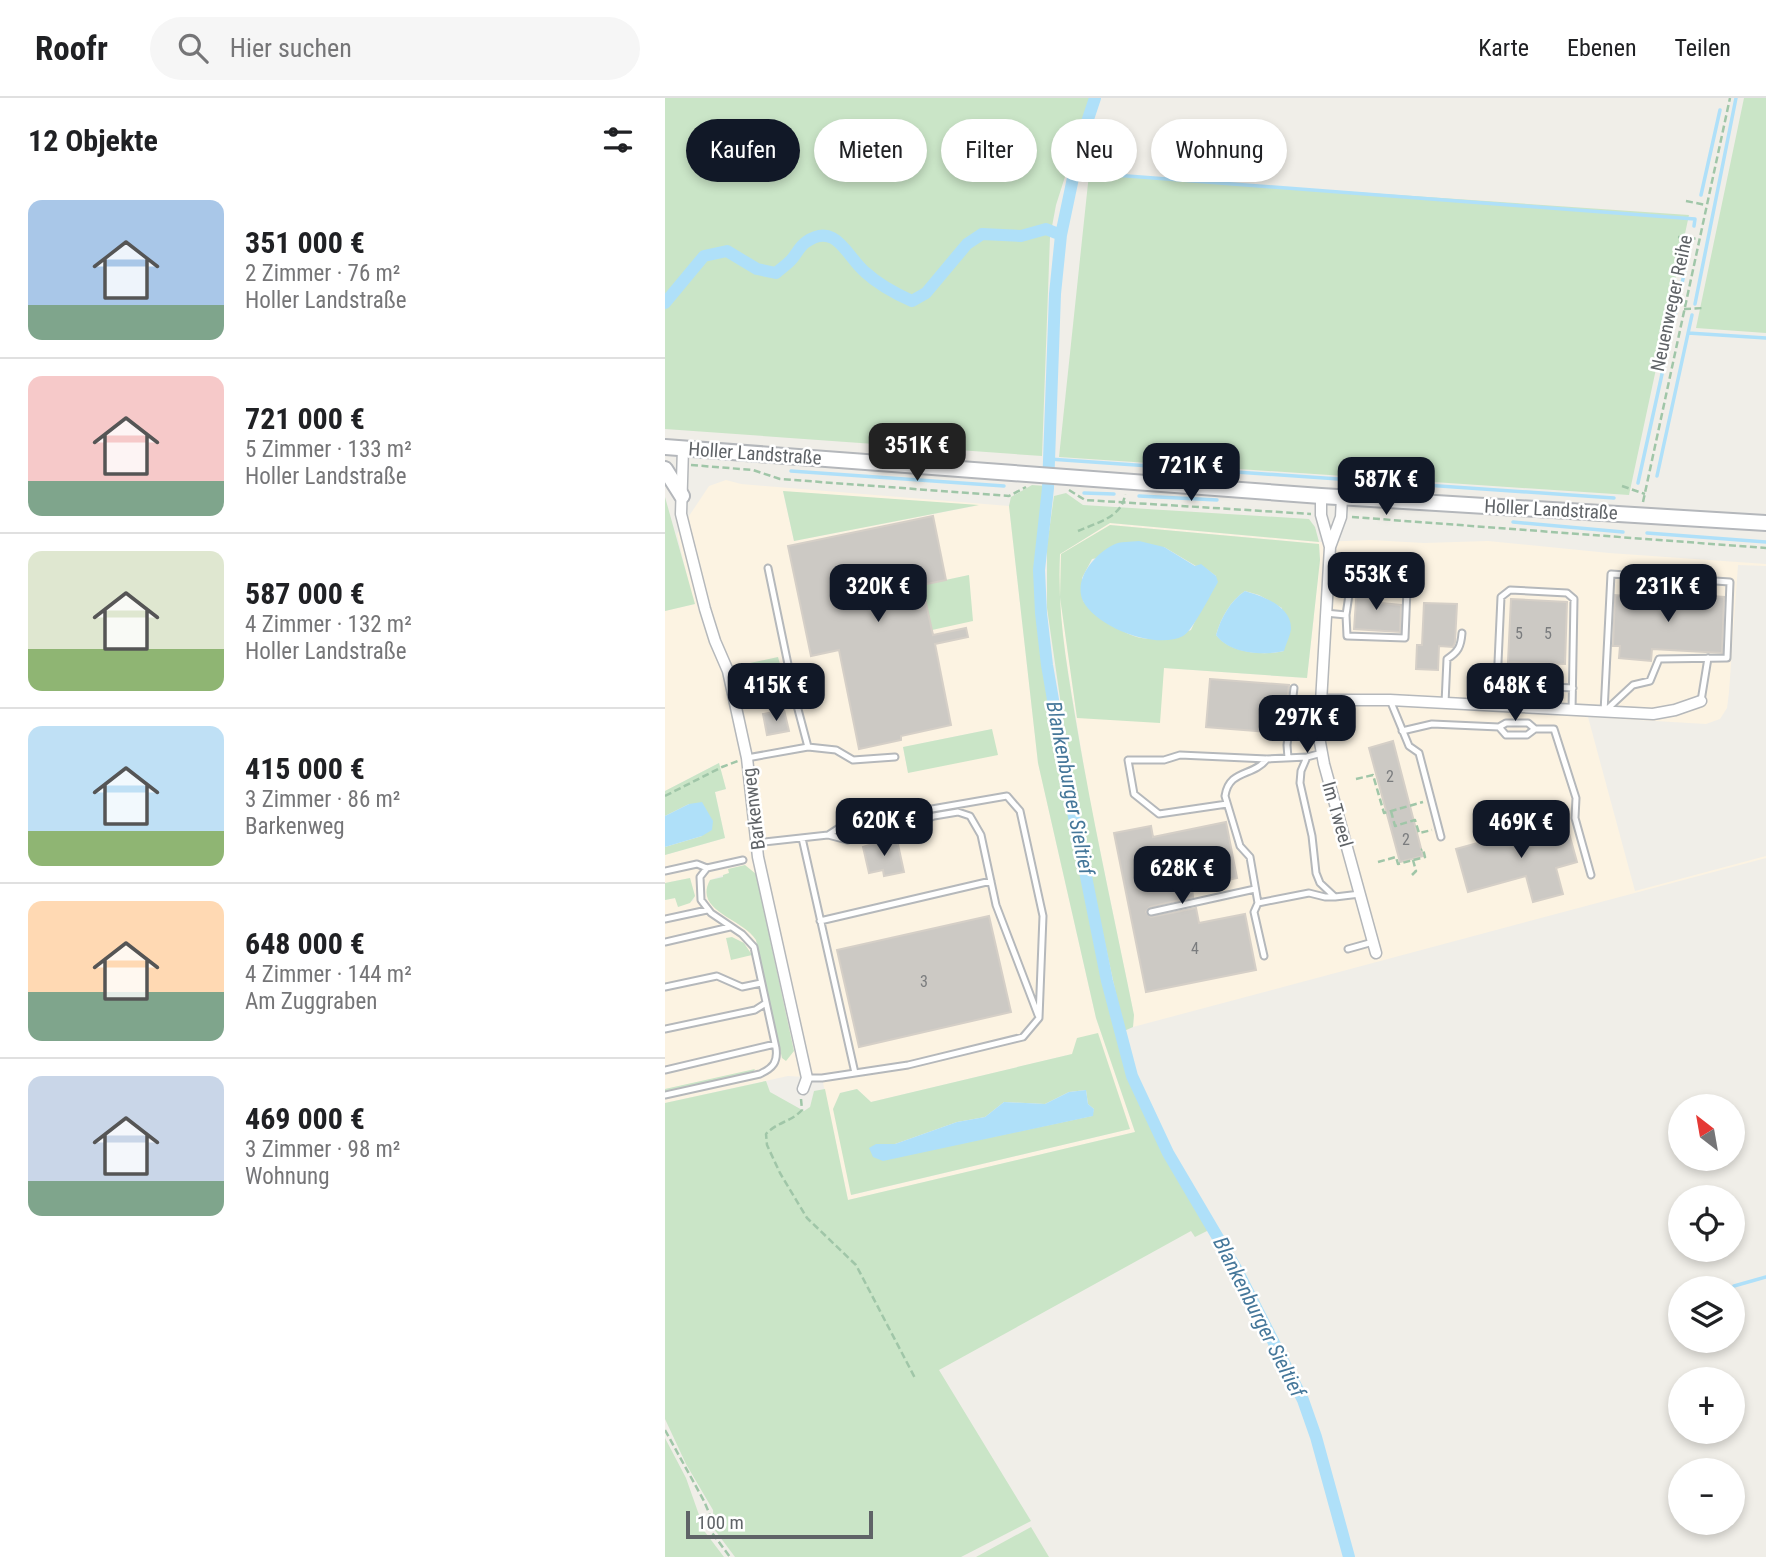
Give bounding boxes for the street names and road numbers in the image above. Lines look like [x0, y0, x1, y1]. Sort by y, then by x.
street label: Neuenweger Reihe [1646, 233, 1697, 374]
street label: Holler Landstraße [688, 437, 822, 470]
street label: Holler Landstraße [1484, 495, 1618, 524]
street label: Barkenweg [737, 767, 770, 851]
street label: Im Tweel [1317, 779, 1358, 849]

